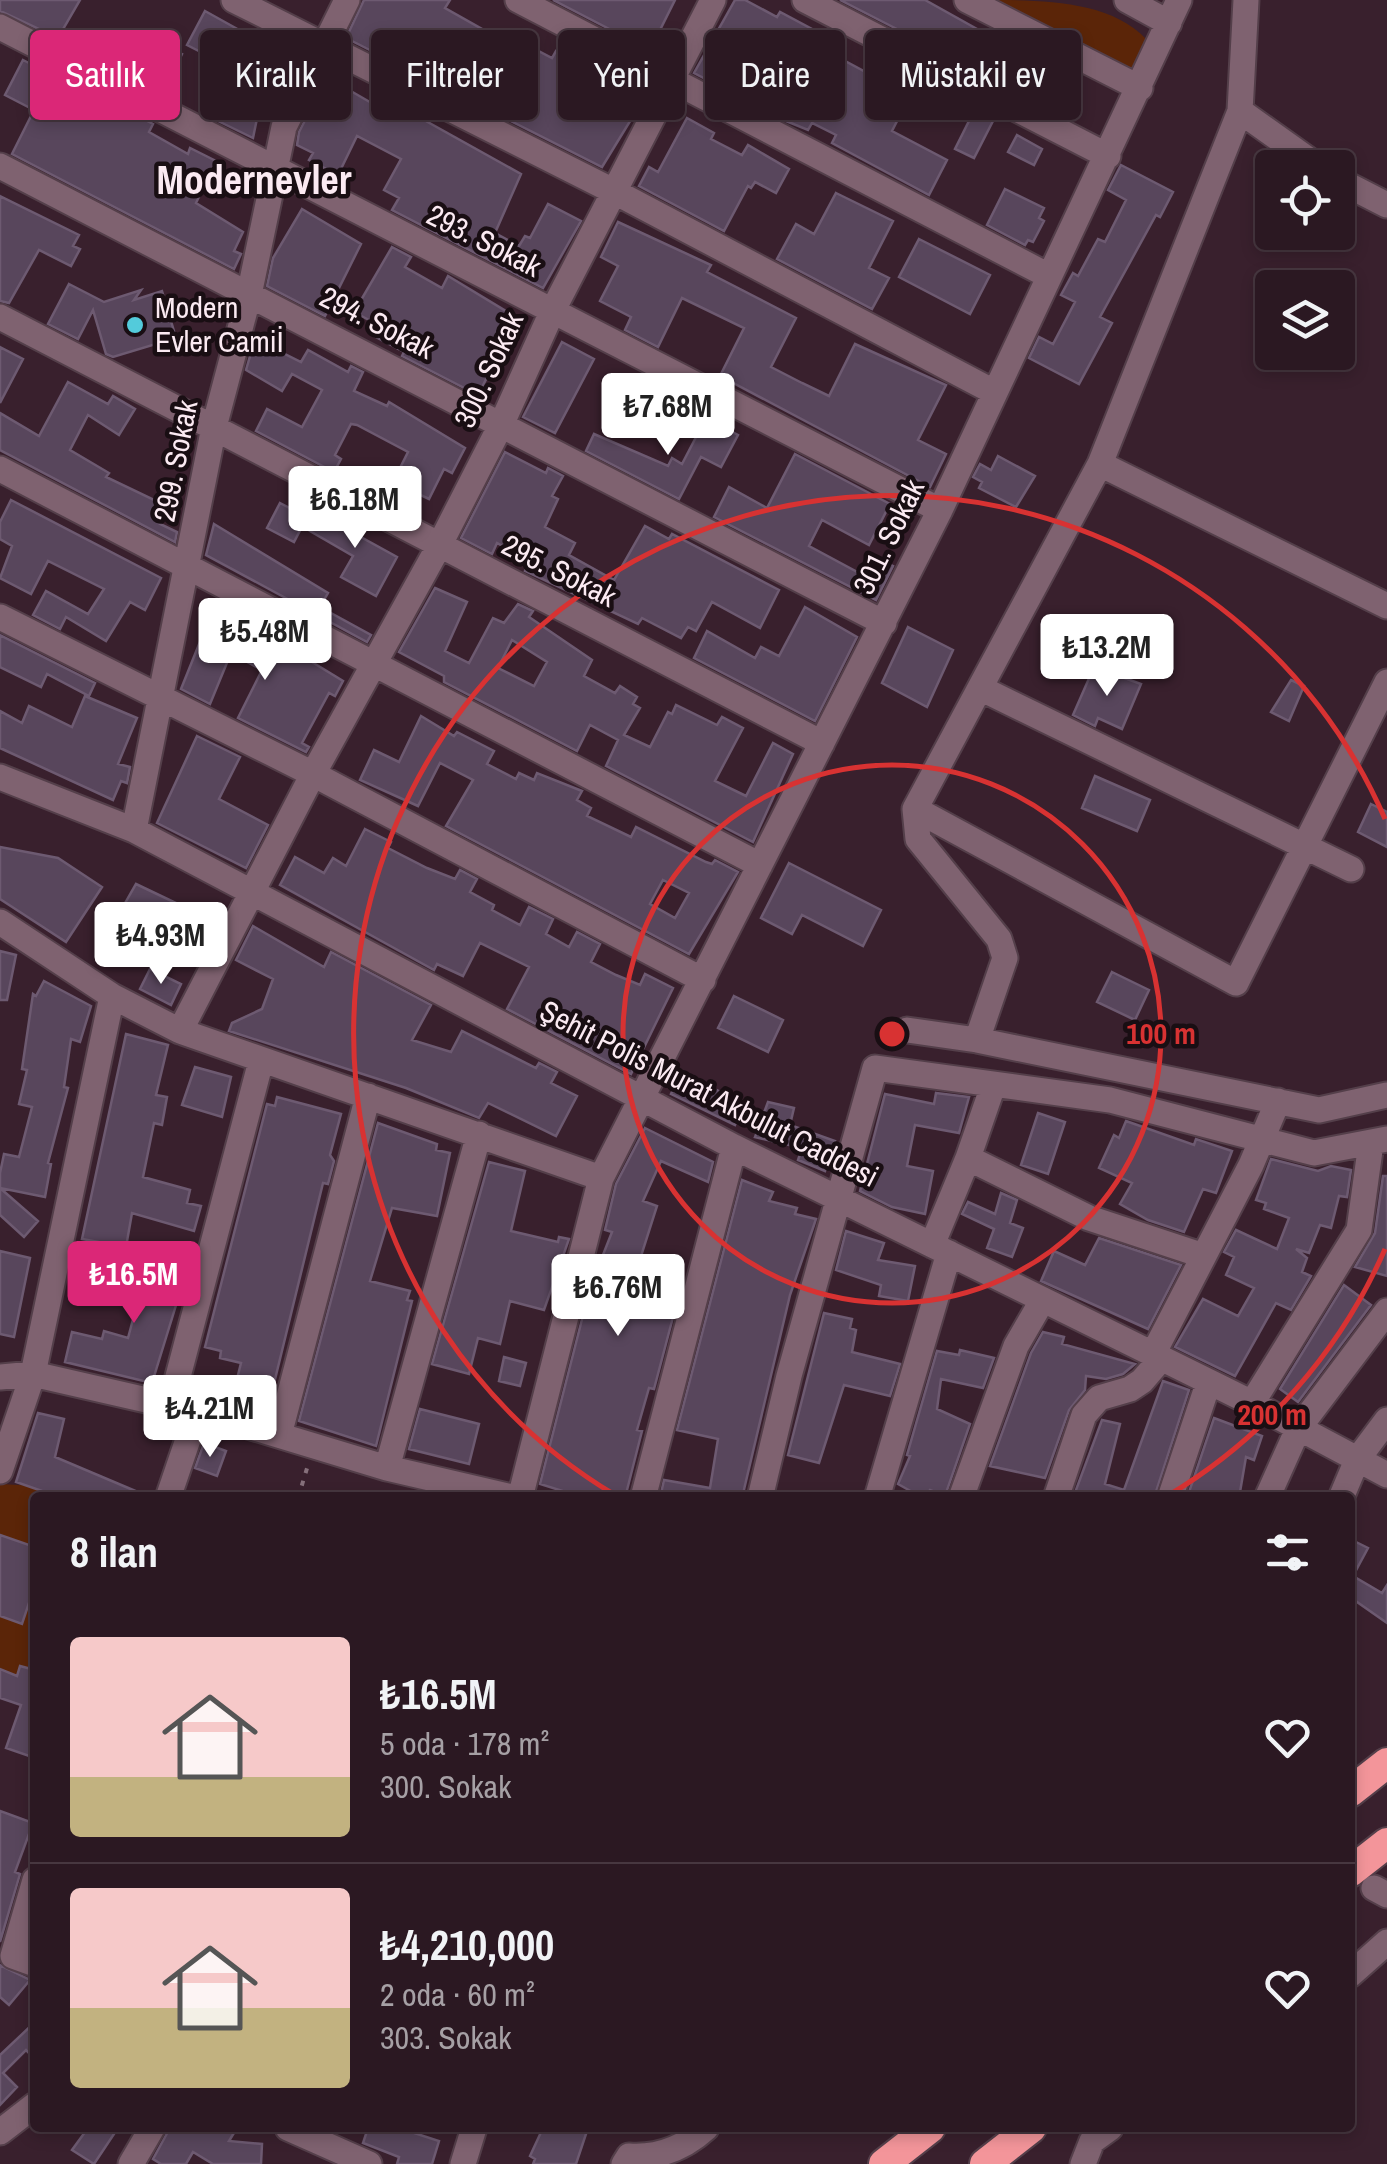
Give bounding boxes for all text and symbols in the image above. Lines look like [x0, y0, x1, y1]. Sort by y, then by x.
chip: Satılık [30, 30, 180, 120]
chip: Kiralık [200, 30, 351, 120]
chip: Filtreler [371, 30, 538, 120]
chip: Yeni [558, 30, 685, 120]
chip: Daire [705, 30, 845, 120]
chip: Müstakil ev [865, 30, 1081, 120]
map controls [1255, 150, 1355, 370]
button: locate [1255, 150, 1355, 250]
district label: Modernevler [156, 153, 352, 206]
street label: 293. Sokak [421, 194, 549, 286]
button: layers [1255, 270, 1355, 370]
street label: 294. Sokak [314, 276, 442, 368]
place label: Modern Evler Camiİ [155, 287, 284, 361]
street label: 300. Sokak [444, 305, 533, 434]
marker: Modern Evler Camiİ [124, 314, 146, 336]
pin: ₺7.68M [587, 373, 749, 458]
text: ₺7.68M [624, 384, 712, 427]
street label: 299. Sokak [144, 396, 207, 525]
pin: ₺6.18M [274, 466, 436, 551]
street label: 301. Sokak [843, 472, 933, 601]
text: ₺6.18M [311, 477, 399, 520]
street label: 295. Sokak [496, 524, 624, 616]
pin: ₺5.48M [184, 598, 346, 683]
text: ₺5.48M [221, 609, 309, 652]
pin: ₺13.2M [1026, 614, 1188, 699]
text: ₺13.2M [1063, 625, 1151, 668]
pin: ₺4.93M [80, 902, 242, 987]
text: ₺4.93M [117, 913, 205, 956]
street label: Şehit Polis Murat Akbulut Caddesi [533, 990, 885, 1196]
text: 100 m [1126, 1013, 1196, 1053]
centre of rings [874, 1016, 910, 1052]
pin: ₺16.5M [53, 1241, 215, 1326]
text: ₺16.5M [90, 1252, 178, 1295]
pin: ₺6.76M [537, 1254, 699, 1339]
text: ₺6.76M [574, 1265, 662, 1308]
pin: ₺4.21M [129, 1375, 291, 1460]
text: ₺4.21M [166, 1386, 254, 1429]
text: 200 m [1237, 1394, 1307, 1434]
text: 8 ilan [70, 1524, 158, 1580]
icon: filters [1260, 1525, 1315, 1580]
text: ₺16.5M [380, 1666, 497, 1722]
icon: home [150, 1677, 270, 1797]
icon: heart [1260, 1710, 1315, 1765]
text: 5 oda · 178 m² [380, 1722, 549, 1765]
text: 300. Sokak [380, 1765, 511, 1808]
text: ₺4,210,000 [380, 1917, 554, 1973]
icon: home [150, 1928, 270, 2048]
icon: heart [1260, 1961, 1315, 2016]
text: 2 oda · 60 m² [380, 1973, 535, 2016]
text: 303. Sokak [380, 2016, 511, 2059]

